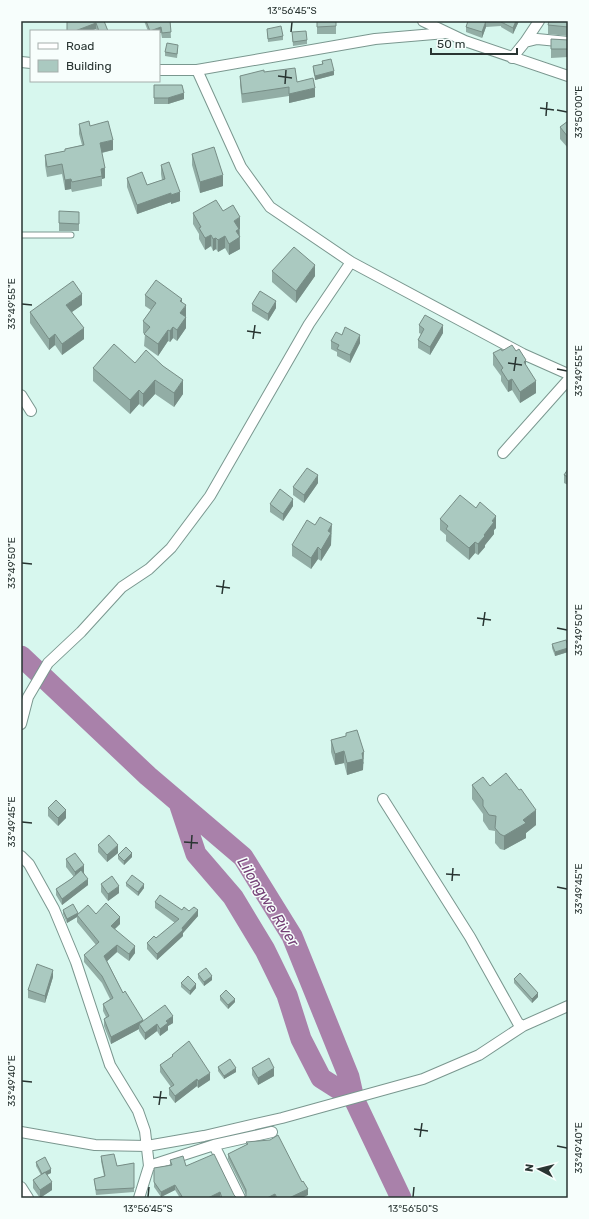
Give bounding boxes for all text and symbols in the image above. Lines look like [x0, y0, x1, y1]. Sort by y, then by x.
text: 13°56'45"S [267, 5, 317, 17]
legend [30, 30, 160, 82]
scale bar [431, 30, 517, 56]
text: 50 m [437, 37, 465, 51]
text: Road [66, 39, 94, 53]
text: Building [66, 59, 112, 73]
text: 33°50'00"E [573, 86, 585, 138]
text: 33°49'55"E [6, 278, 18, 330]
text: 33°49'55"E [573, 345, 585, 397]
text: 33°49'50"E [6, 537, 18, 589]
text: 33°49'50"E [573, 604, 585, 656]
text: 33°49'45"E [6, 796, 18, 848]
water label: Lilongwe River [233, 854, 303, 951]
text: 33°49'45"E [573, 863, 585, 915]
text: 33°49'40"E [6, 1055, 18, 1107]
text: 33°49'40"E [573, 1122, 585, 1174]
north arrow [519, 1149, 559, 1189]
text: N [523, 1163, 537, 1173]
text: 13°56'45"S [123, 1203, 173, 1215]
text: 13°56'50"S [388, 1203, 438, 1215]

